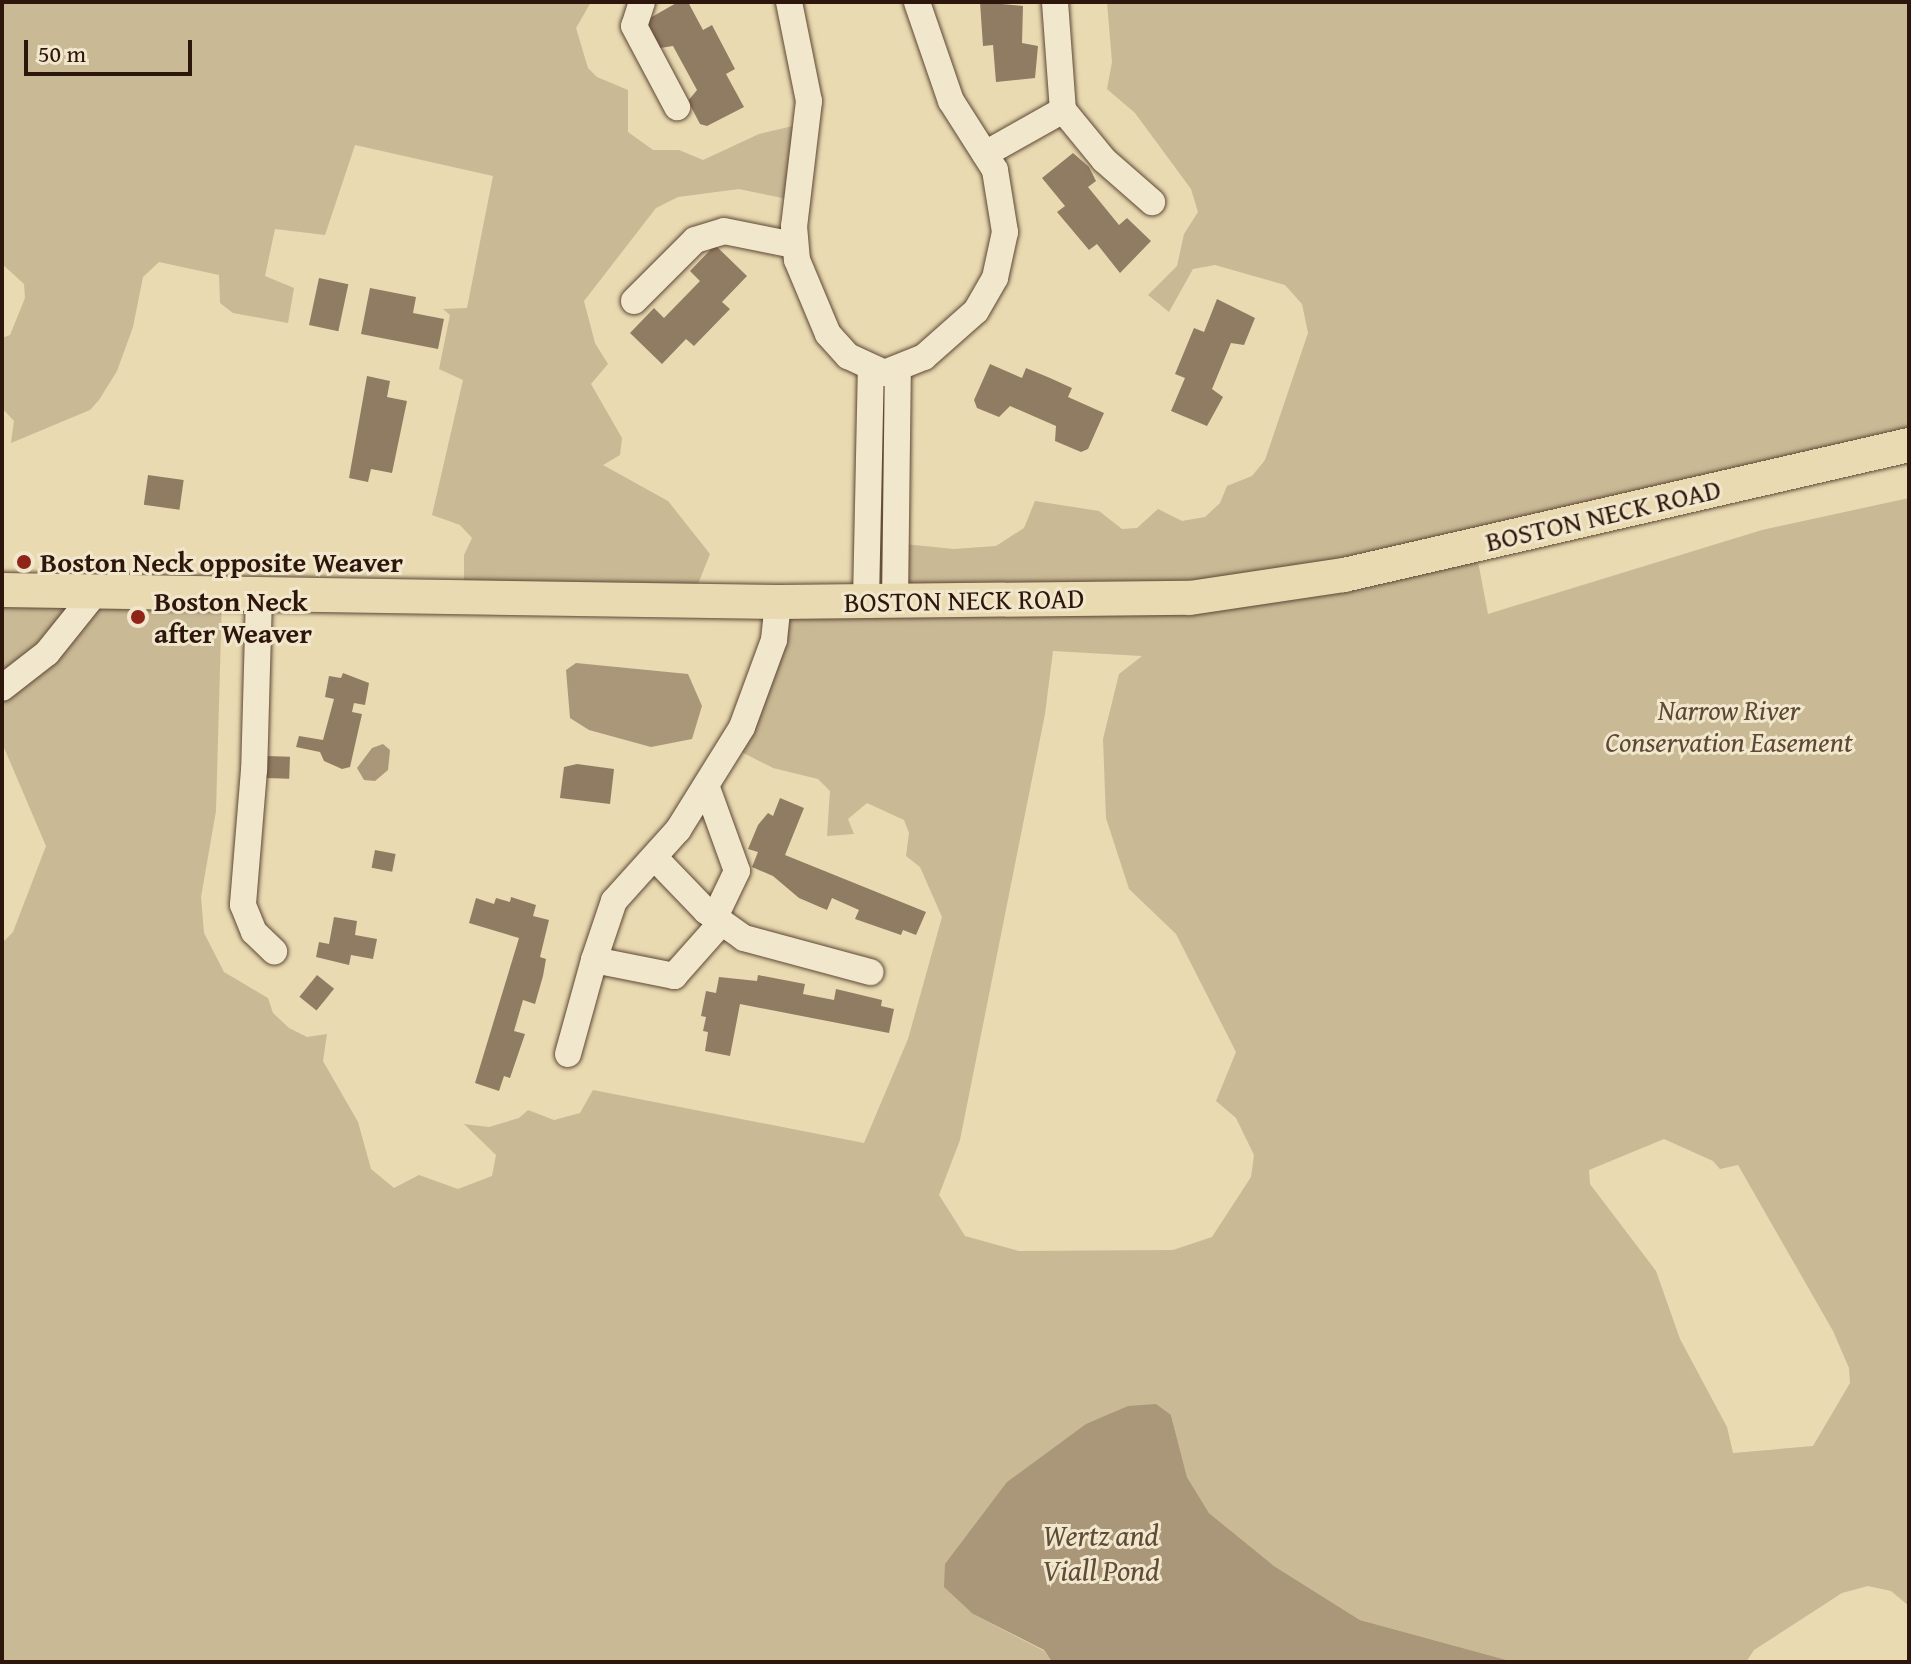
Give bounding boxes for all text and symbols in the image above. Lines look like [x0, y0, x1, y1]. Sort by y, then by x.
scale bar [28, 24, 196, 74]
text: 50 m [38, 36, 86, 71]
street label: BOSTON NECK ROAD [1482, 472, 1724, 558]
place label: Boston Neck opposite Weaver [40, 545, 403, 579]
marker: Boston Neck opposite Weaver [15, 553, 33, 571]
street label: BOSTON NECK ROAD [843, 581, 1085, 619]
place label: Boston Neck after Weaver [154, 584, 312, 650]
marker: Boston Neck after Weaver [129, 608, 147, 626]
park label: Narrow River Conservation Easement [1605, 693, 1853, 759]
water label: Wertz and Viall Pond [1042, 1517, 1160, 1588]

